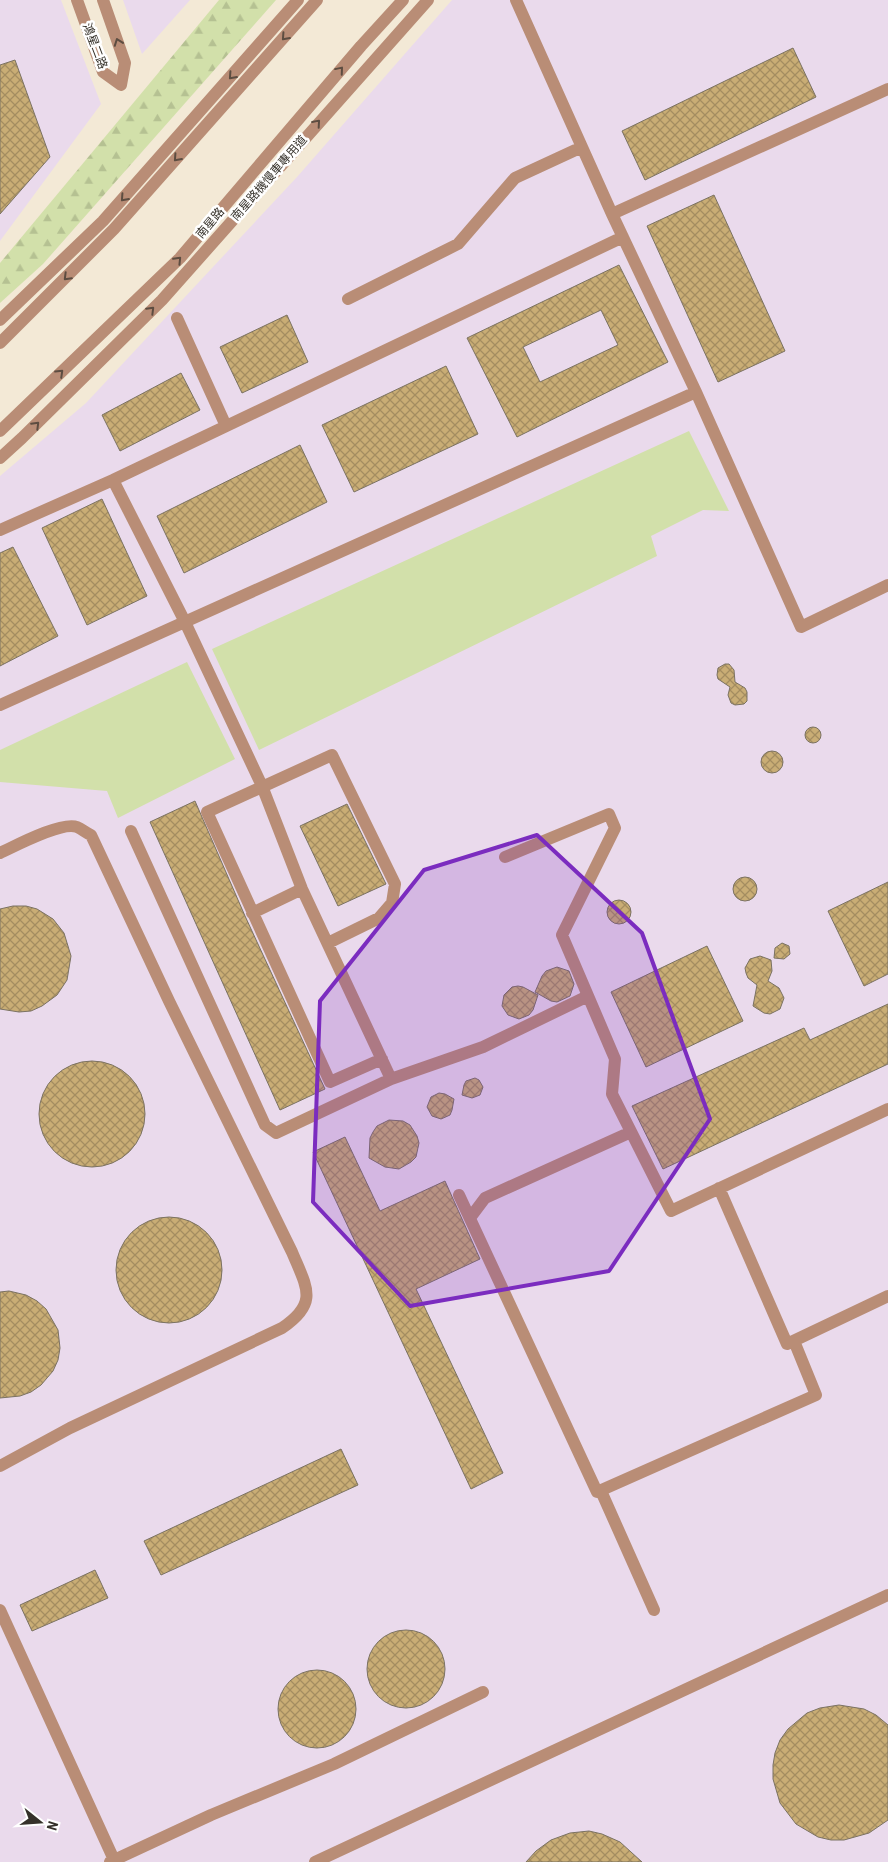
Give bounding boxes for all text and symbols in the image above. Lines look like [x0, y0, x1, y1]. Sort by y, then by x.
street label: 鴻星二路 [80, 21, 110, 71]
one-way arrow [282, 31, 291, 40]
one-way arrow [114, 38, 124, 47]
one-way arrow [334, 67, 343, 76]
one-way arrow [228, 71, 237, 80]
one-way arrow [312, 120, 321, 129]
street label: 南星路機慢車專用道 [228, 133, 310, 223]
one-way arrow [174, 153, 183, 162]
one-way arrow [121, 192, 130, 201]
street label: 南星路 [193, 205, 227, 241]
one-way arrow [172, 257, 181, 266]
one-way arrow [63, 271, 72, 280]
one-way arrow [146, 307, 155, 316]
one-way arrow [55, 370, 64, 379]
one-way arrow [30, 422, 39, 431]
north arrow [15, 1797, 65, 1847]
text: N [44, 1819, 61, 1832]

